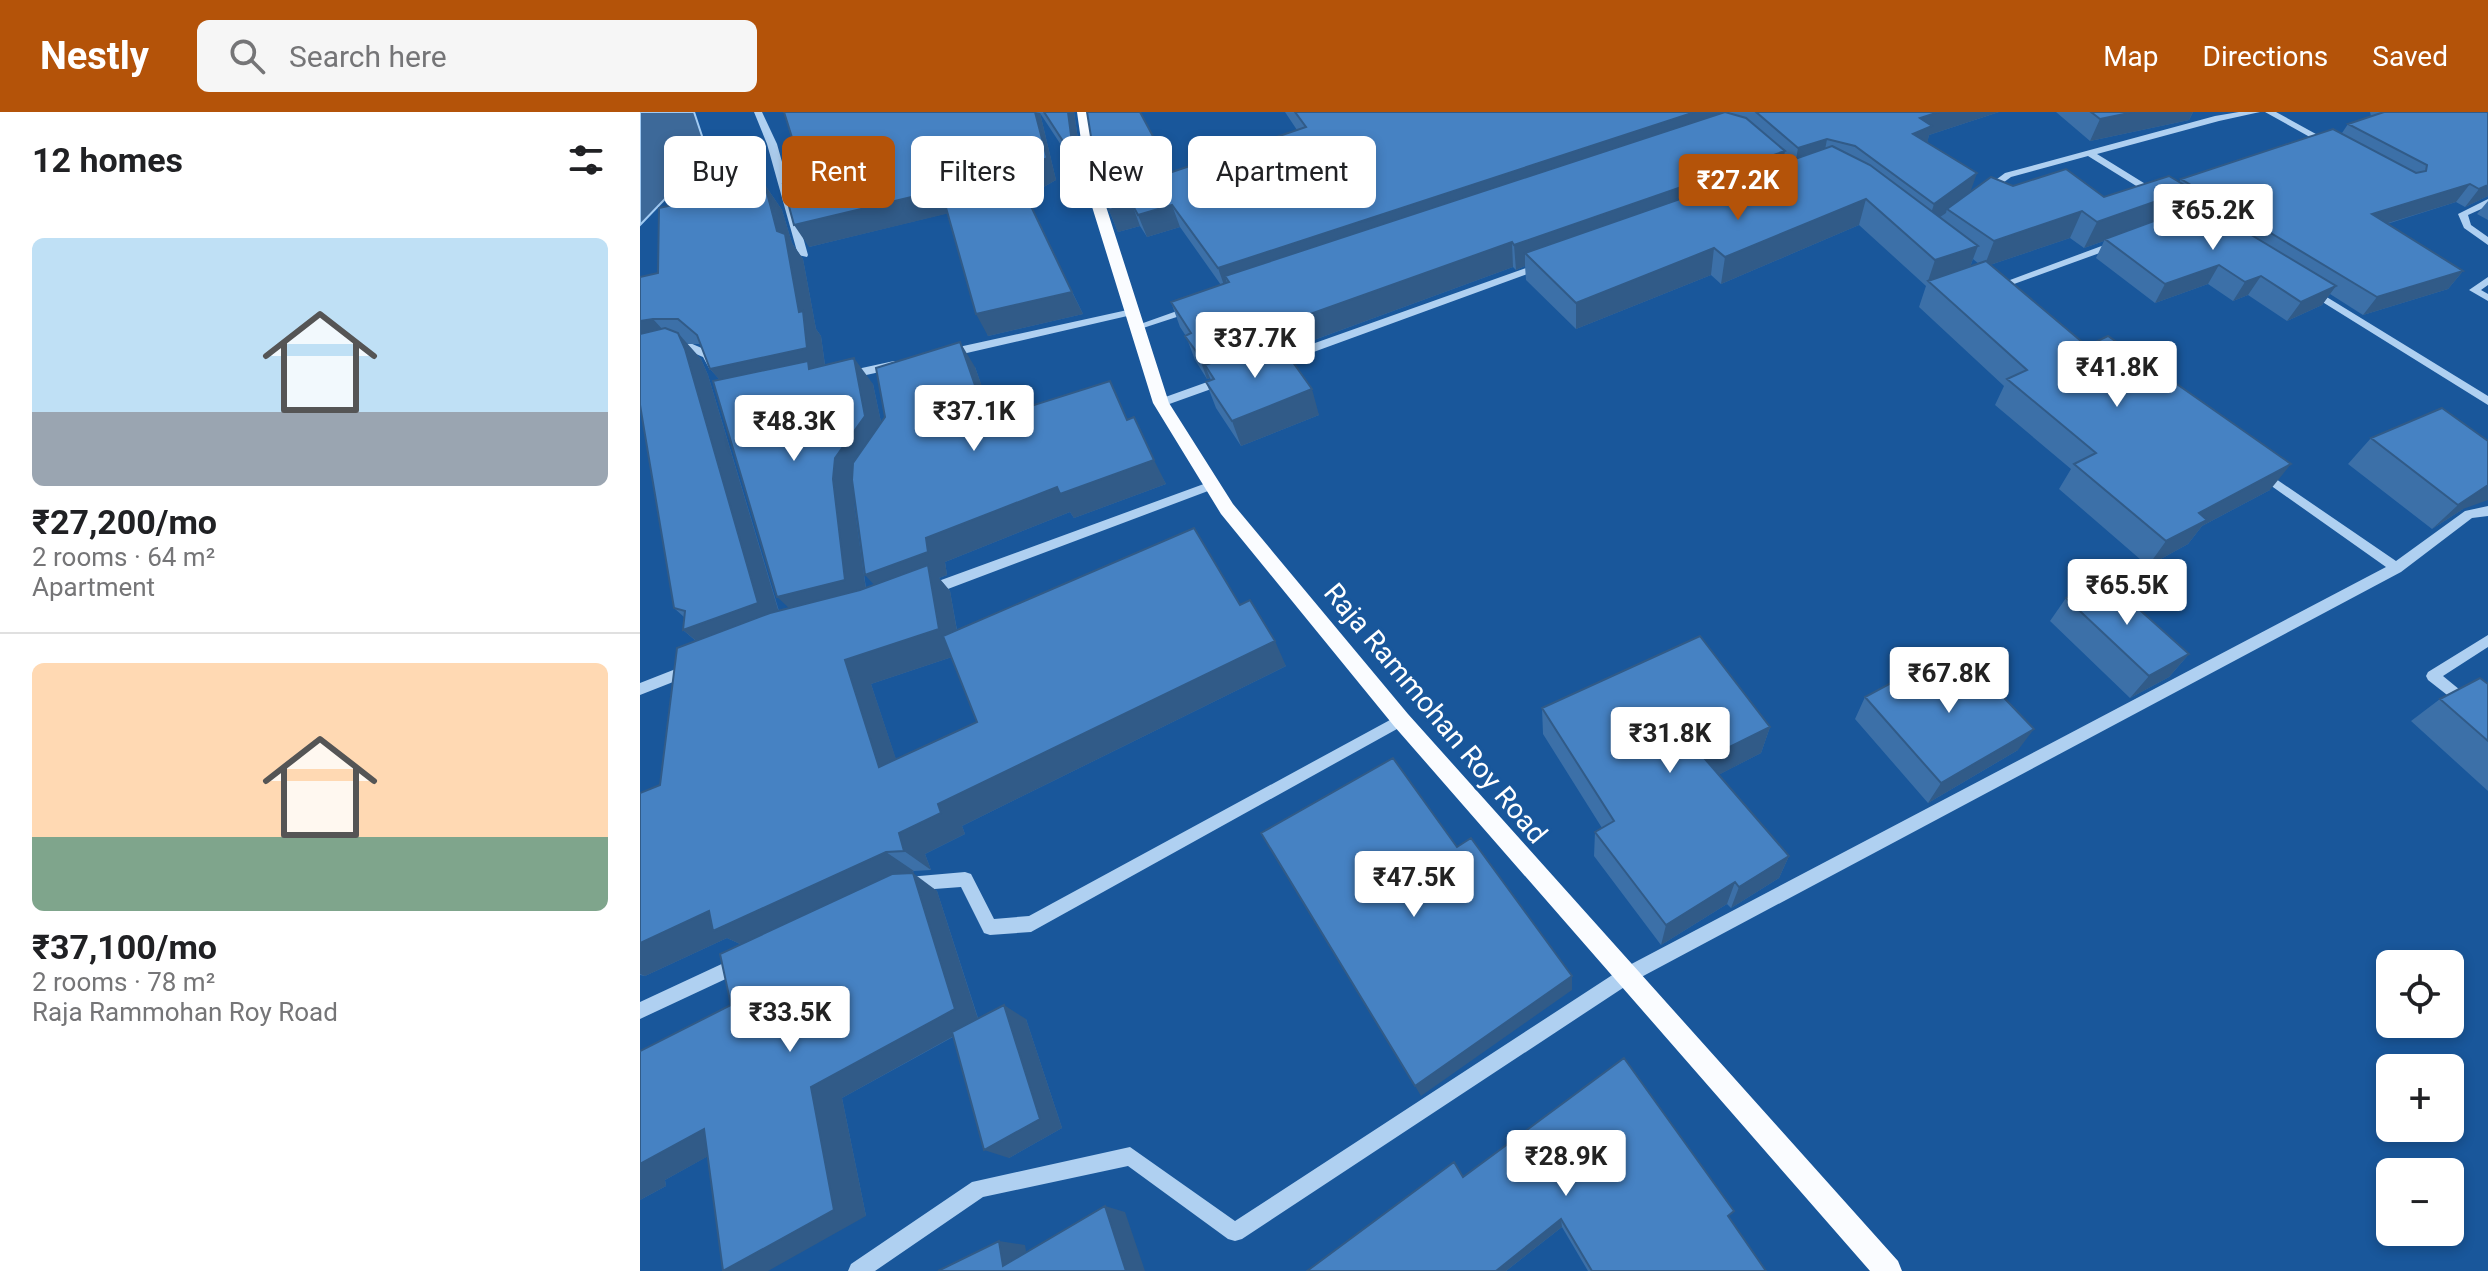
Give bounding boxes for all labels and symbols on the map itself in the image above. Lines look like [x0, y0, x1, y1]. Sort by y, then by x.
pin: ₹27.2K [1673, 154, 1803, 222]
pin: ₹65.2K [2148, 184, 2278, 252]
pin: ₹37.7K [1190, 312, 1320, 380]
pin: ₹41.8K [2052, 341, 2182, 409]
pin: ₹37.1K [909, 385, 1039, 453]
pin: ₹48.3K [729, 395, 859, 463]
pin: ₹65.5K [2062, 559, 2192, 627]
street label: Raja Rammohan Roy Road [1317, 577, 1554, 850]
pin: ₹67.8K [1884, 647, 2014, 715]
pin: ₹31.8K [1605, 707, 1735, 775]
pin: ₹47.5K [1349, 851, 1479, 919]
pin: ₹33.5K [725, 986, 855, 1054]
pin: ₹28.9K [1501, 1130, 1631, 1198]

